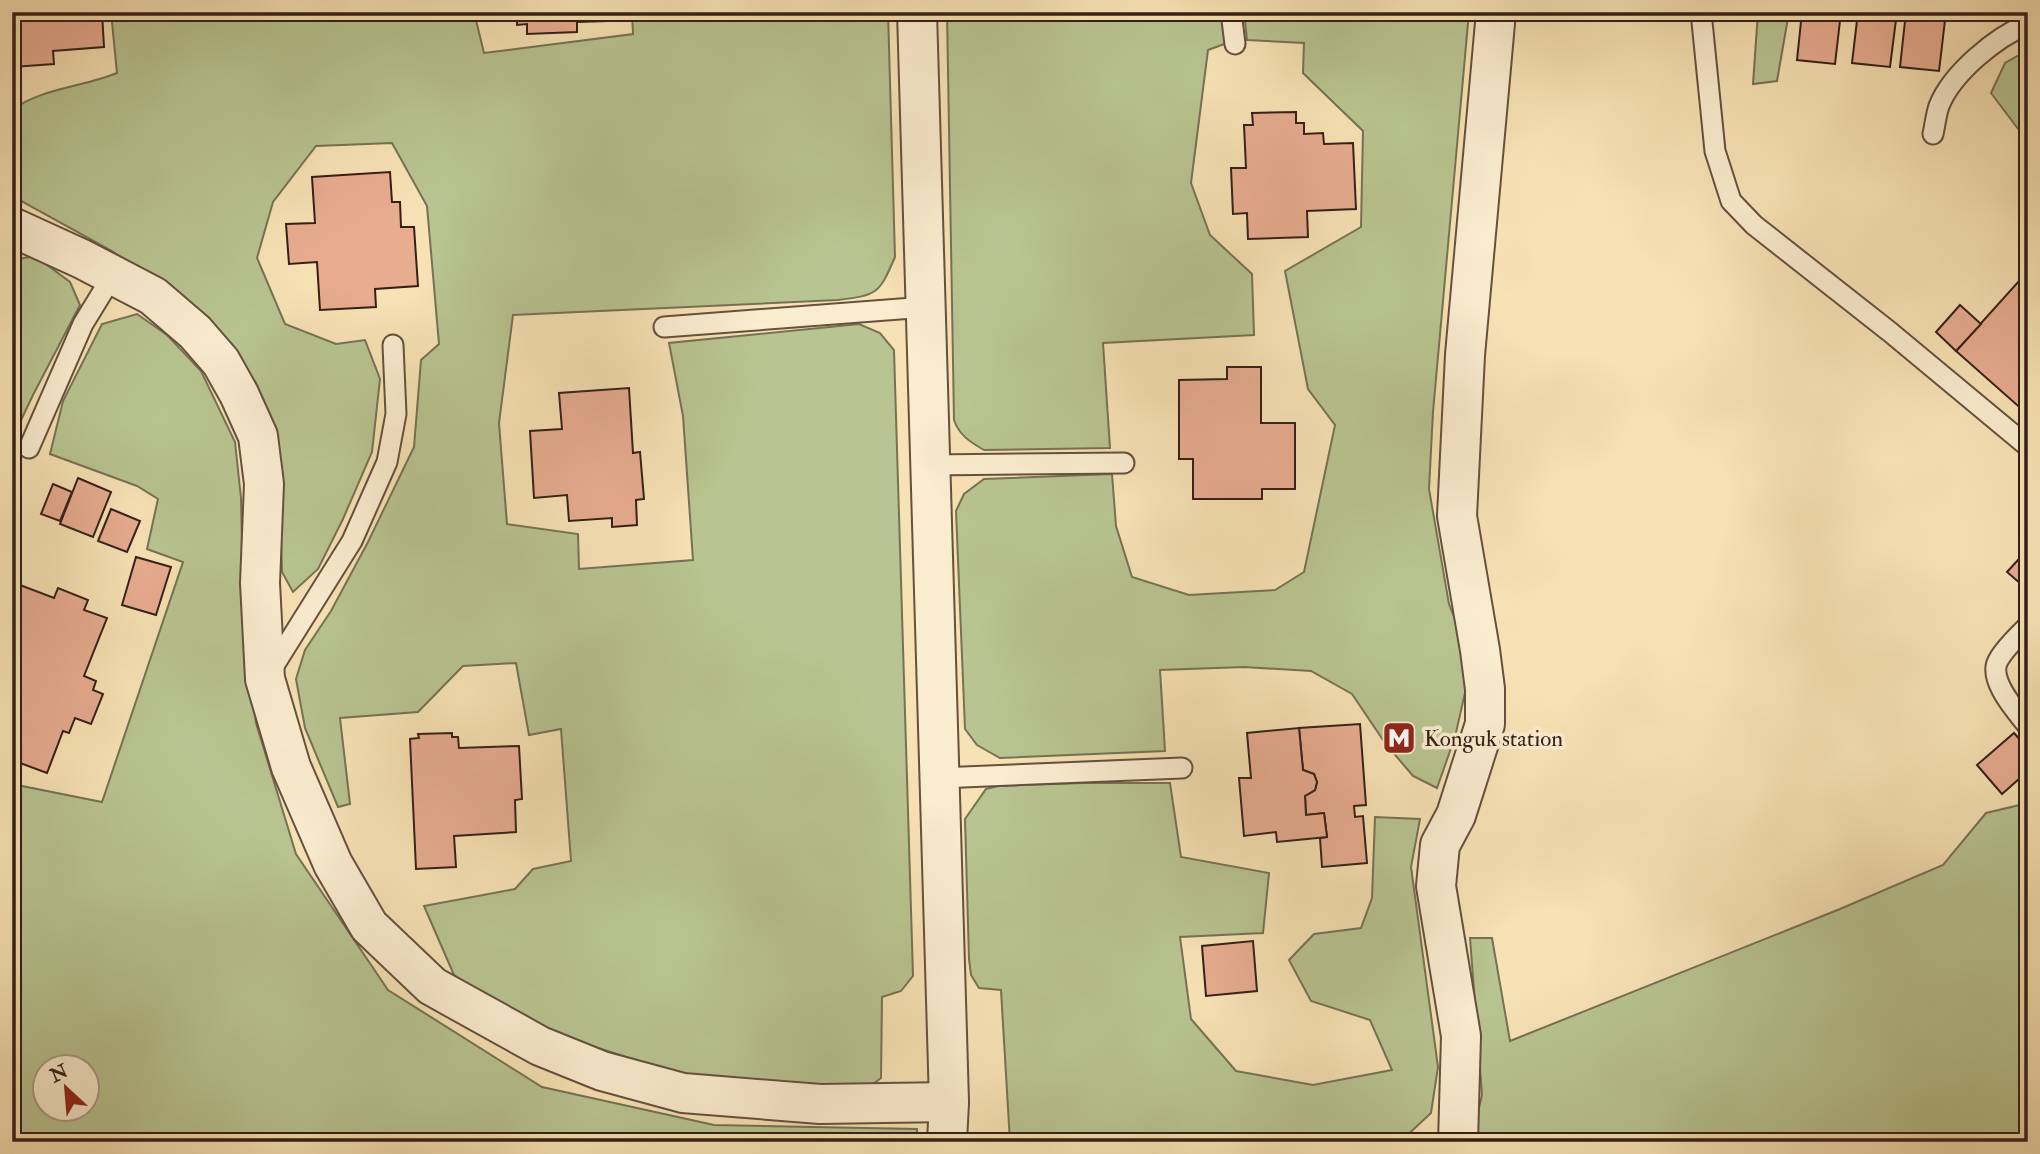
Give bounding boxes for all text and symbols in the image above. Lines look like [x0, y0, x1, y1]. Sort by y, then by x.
metro station icon: Konguk station [1380, 719, 1418, 757]
place label: Konguk station [1424, 724, 1563, 753]
north arrow [32, 1052, 102, 1122]
text: N [45, 1059, 73, 1089]

